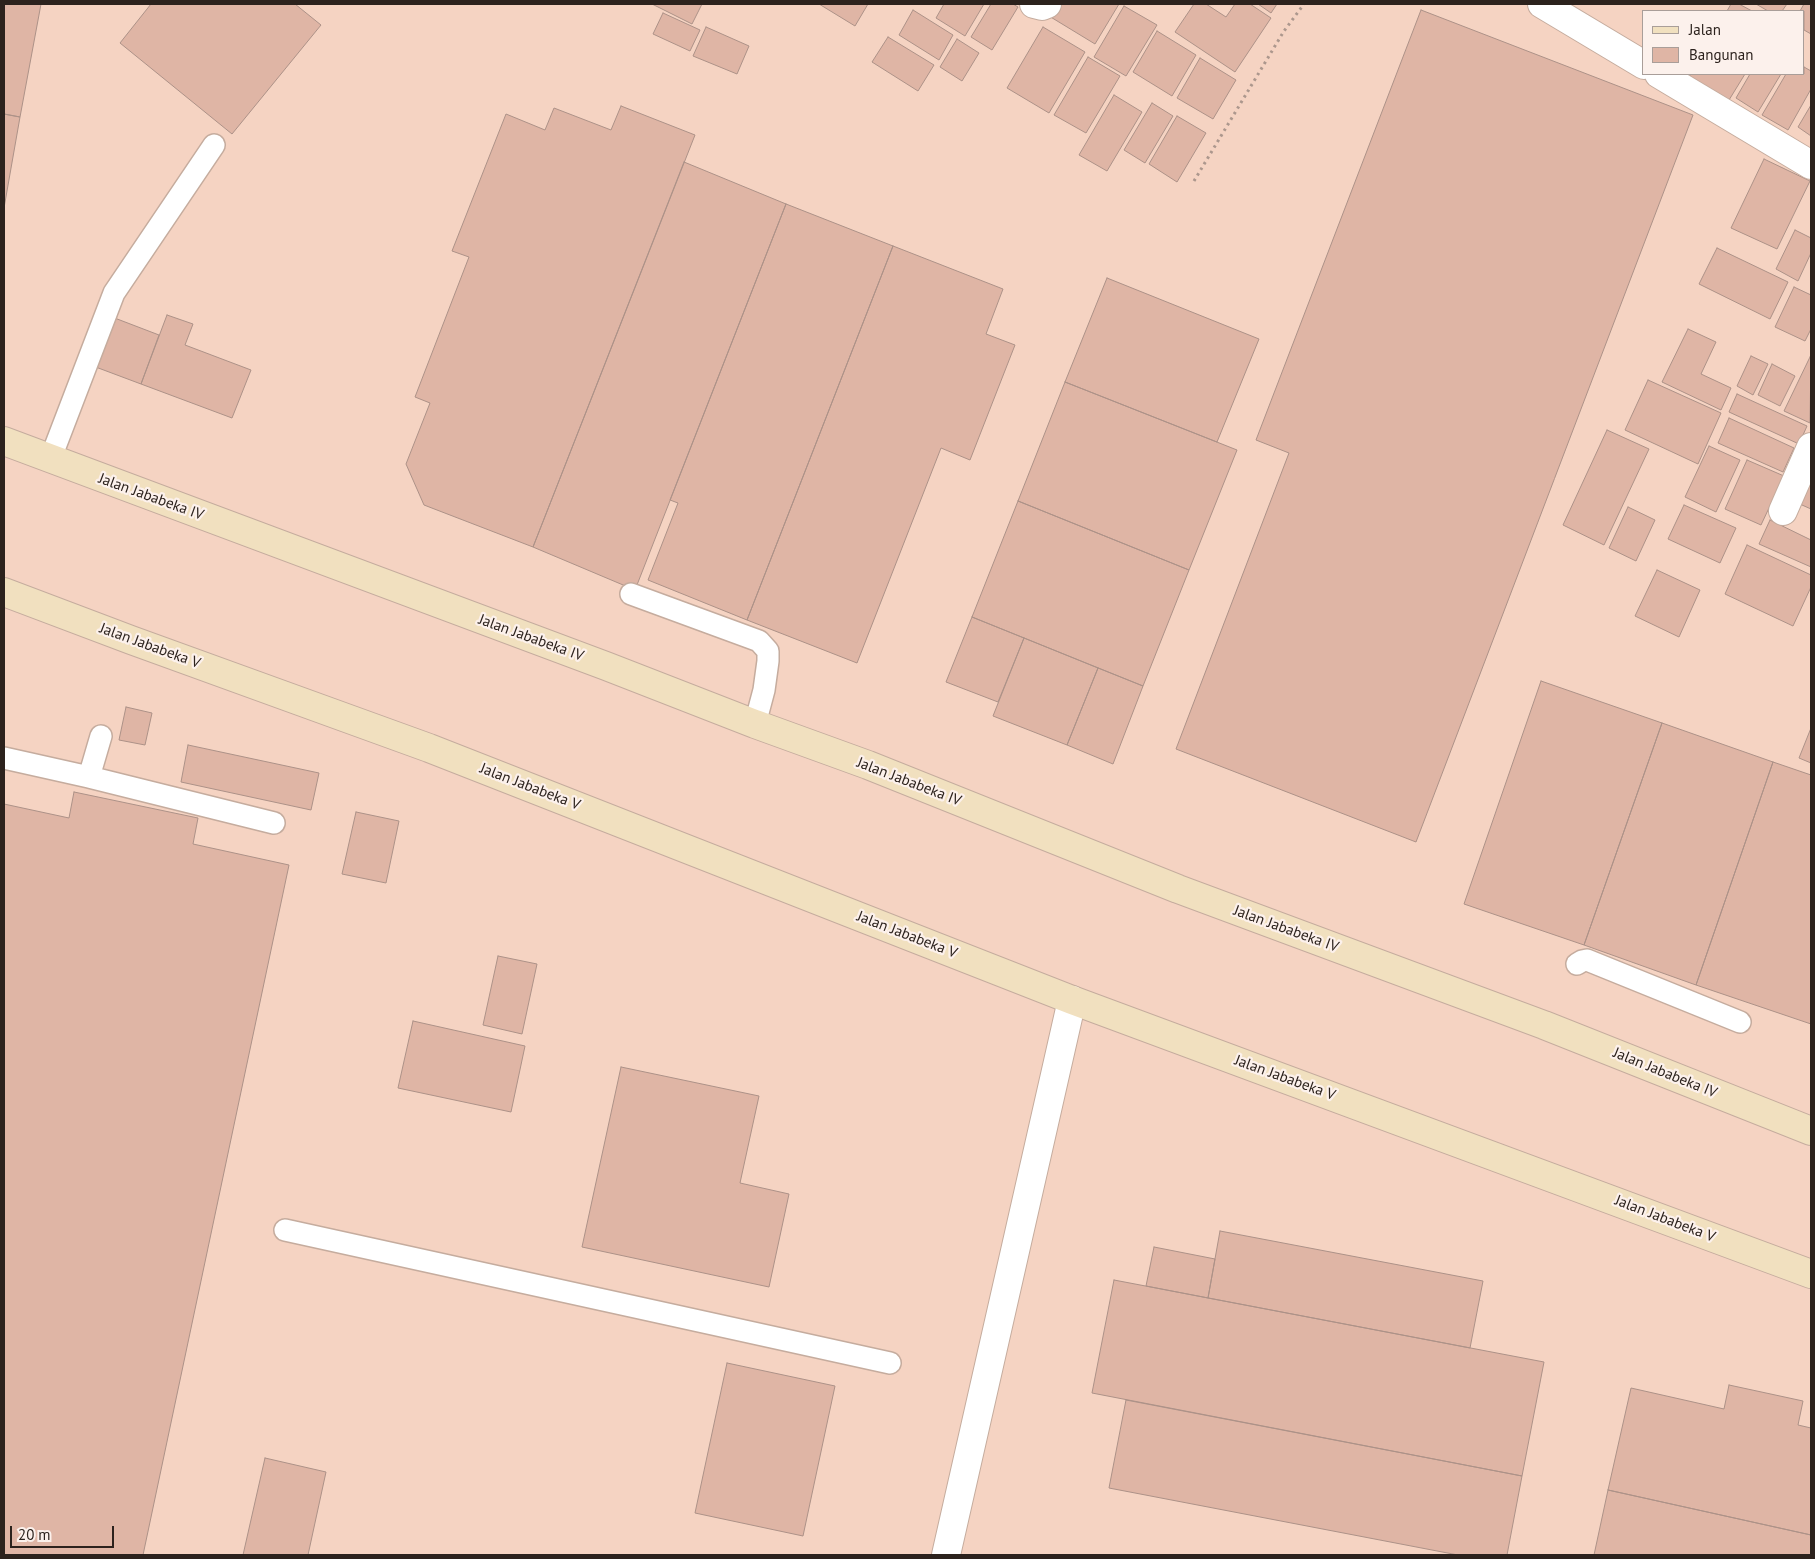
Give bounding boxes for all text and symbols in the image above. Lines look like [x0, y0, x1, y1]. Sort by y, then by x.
legend [1642, 10, 1805, 75]
text: Jalan [1689, 20, 1721, 39]
text: Bangunan [1689, 45, 1753, 64]
street label: Jalan Jababeka IV [96, 470, 206, 524]
street label: Jalan Jababeka IV [476, 611, 586, 665]
street label: Jalan Jababeka V [97, 619, 203, 673]
street label: Jalan Jababeka IV [854, 754, 964, 810]
street label: Jalan Jababeka V [477, 760, 583, 814]
street label: Jalan Jababeka IV [1231, 902, 1341, 956]
street label: Jalan Jababeka V [854, 908, 960, 962]
street label: Jalan Jababeka IV [1610, 1044, 1720, 1102]
street label: Jalan Jababeka V [1232, 1051, 1338, 1105]
street label: Jalan Jababeka V [1612, 1192, 1718, 1246]
scale bar [12, 1516, 116, 1548]
text: 20 m [18, 1525, 51, 1544]

